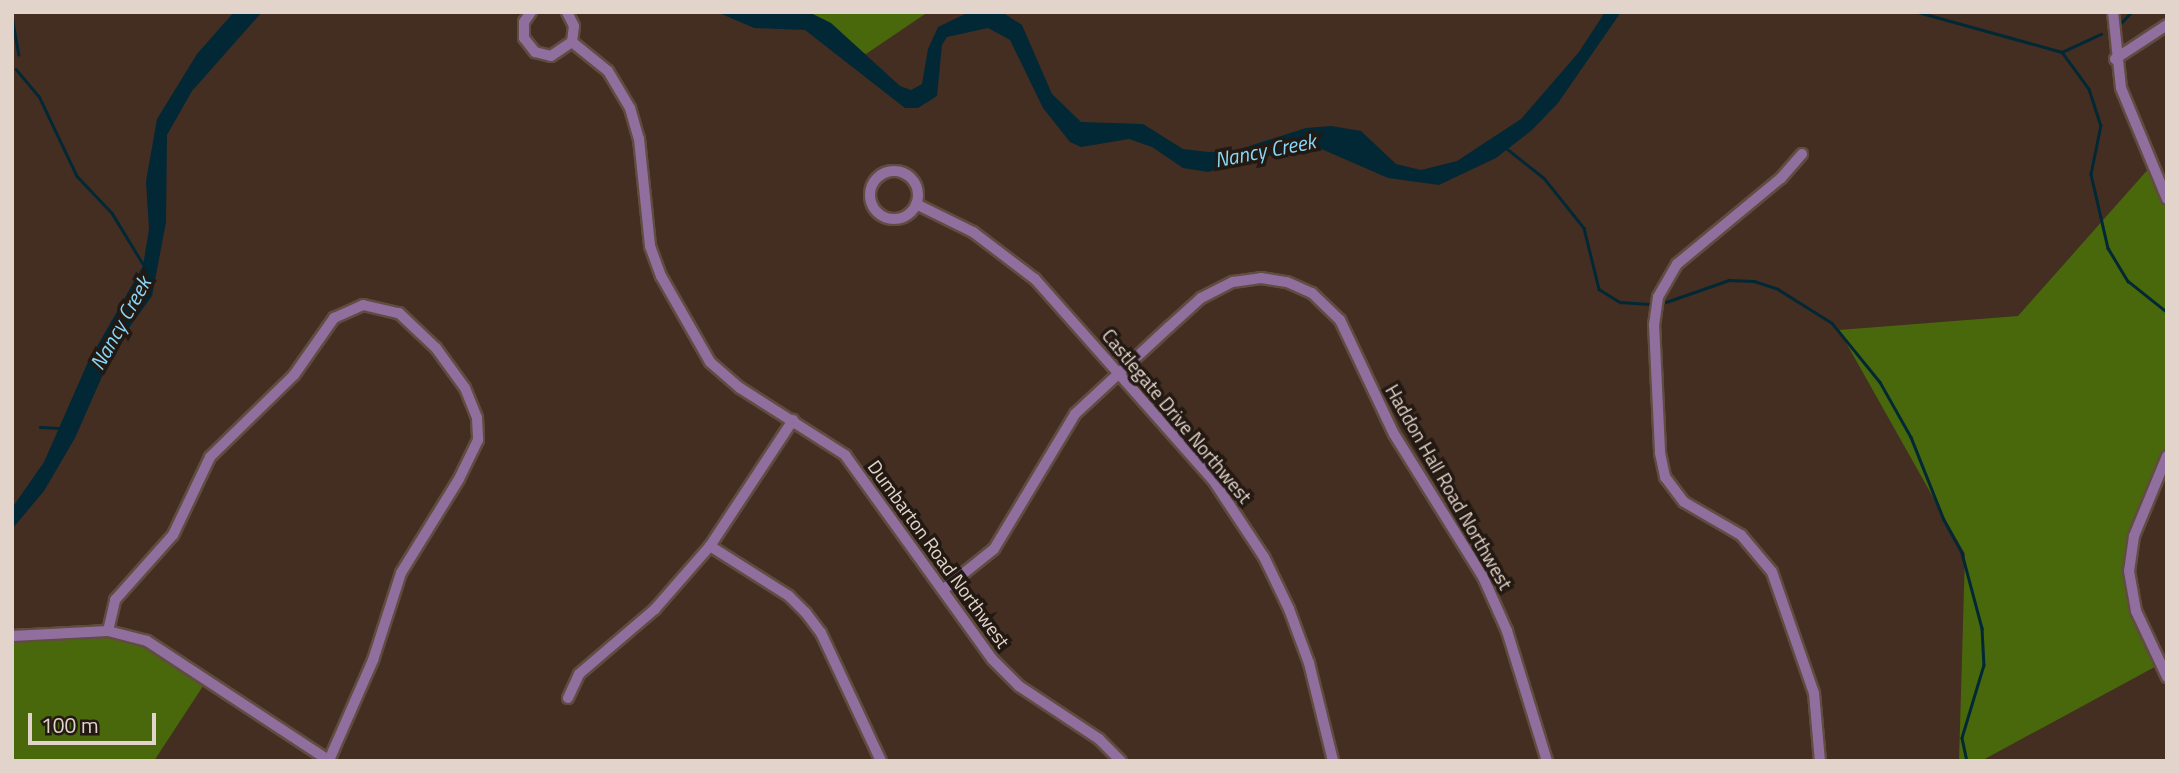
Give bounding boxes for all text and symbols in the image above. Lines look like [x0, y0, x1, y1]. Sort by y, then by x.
water label: Nancy Creek [1212, 128, 1318, 172]
water label: Nancy Creek [84, 272, 156, 374]
street label: Castlegate Drive Northwest [1097, 324, 1257, 508]
street label: Haddon Hall Road Northwest [1381, 380, 1517, 594]
street label: Dumbarton Road Northwest [863, 456, 1015, 652]
scale bar [32, 700, 159, 744]
text: 100 m [41, 709, 98, 741]

